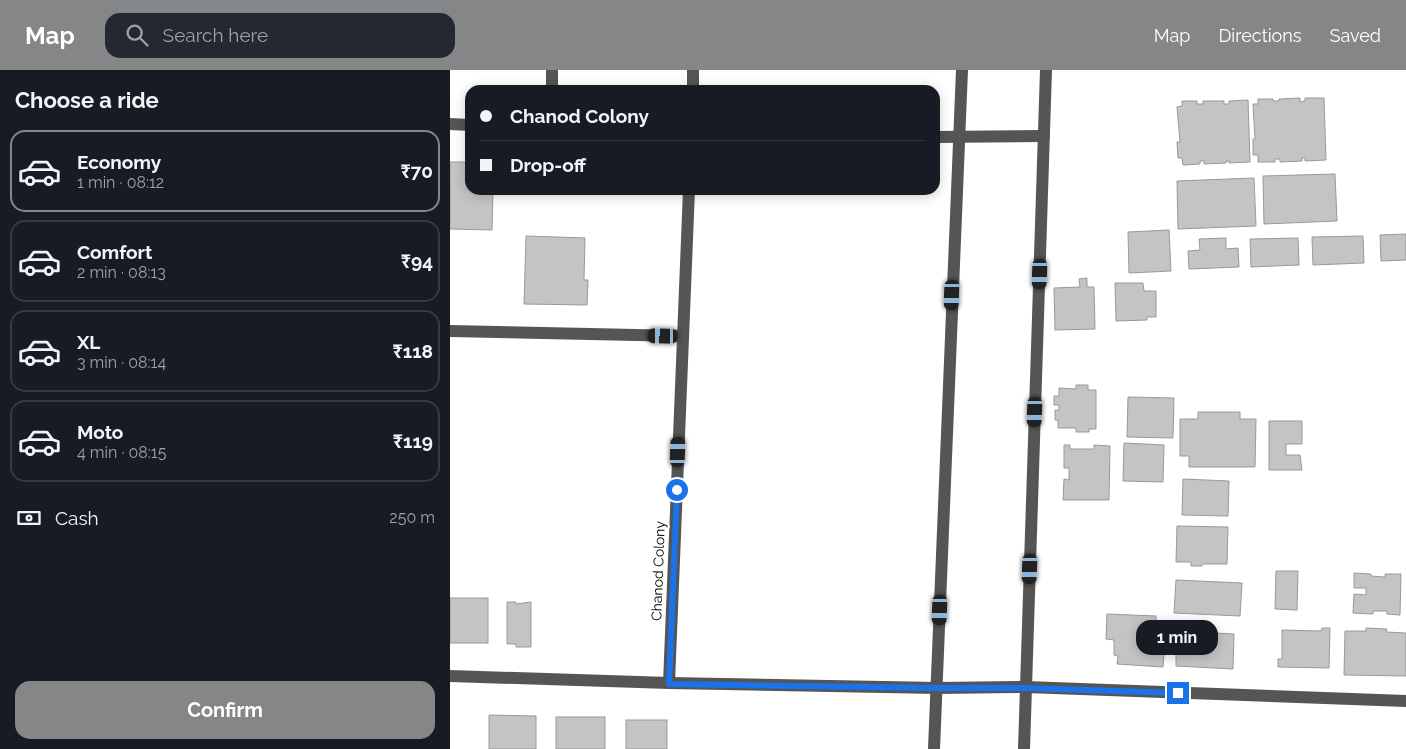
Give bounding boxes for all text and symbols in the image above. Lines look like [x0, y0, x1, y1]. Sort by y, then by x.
search box [105, 13, 455, 58]
text: Map [25, 21, 75, 50]
icon: search [123, 21, 151, 49]
text: Search here [163, 24, 268, 46]
text: Map [1154, 25, 1190, 46]
text: Directions [1218, 25, 1302, 46]
text: Saved [1330, 25, 1381, 46]
text: Choose a ride [15, 87, 159, 113]
text: Chanod Colony [510, 105, 649, 127]
icon: car [17, 149, 62, 194]
text: Economy [77, 151, 161, 173]
text: Drop-off [510, 154, 586, 176]
text: ₹70 [401, 160, 433, 182]
text: 1 min · 08:12 [77, 173, 164, 192]
icon: car [17, 239, 62, 284]
text: Comfort [77, 241, 152, 263]
text: ₹94 [401, 250, 433, 272]
car [1031, 259, 1048, 289]
text: 2 min · 08:13 [77, 263, 166, 282]
car [943, 280, 960, 310]
car [647, 328, 678, 344]
icon: car [17, 329, 62, 374]
text: XL [77, 331, 100, 353]
text: ₹118 [393, 340, 433, 362]
text: 3 min · 08:14 [77, 353, 166, 372]
car [1026, 397, 1043, 427]
icon: car [17, 419, 62, 464]
text: Moto [77, 421, 123, 443]
text: ₹119 [393, 430, 433, 452]
car [669, 437, 686, 467]
text: 4 min · 08:15 [77, 443, 166, 462]
route start [666, 479, 688, 501]
icon: cash [15, 504, 43, 532]
text: Cash [55, 507, 99, 529]
text: 250 m [389, 508, 435, 527]
street label: Chanod Colony [648, 520, 668, 621]
car [1021, 554, 1038, 584]
car [931, 595, 948, 625]
callout: 1 min [1137, 620, 1219, 656]
text: 1 min [1157, 628, 1197, 647]
button: Confirm [15, 681, 435, 739]
route end [1167, 682, 1189, 704]

